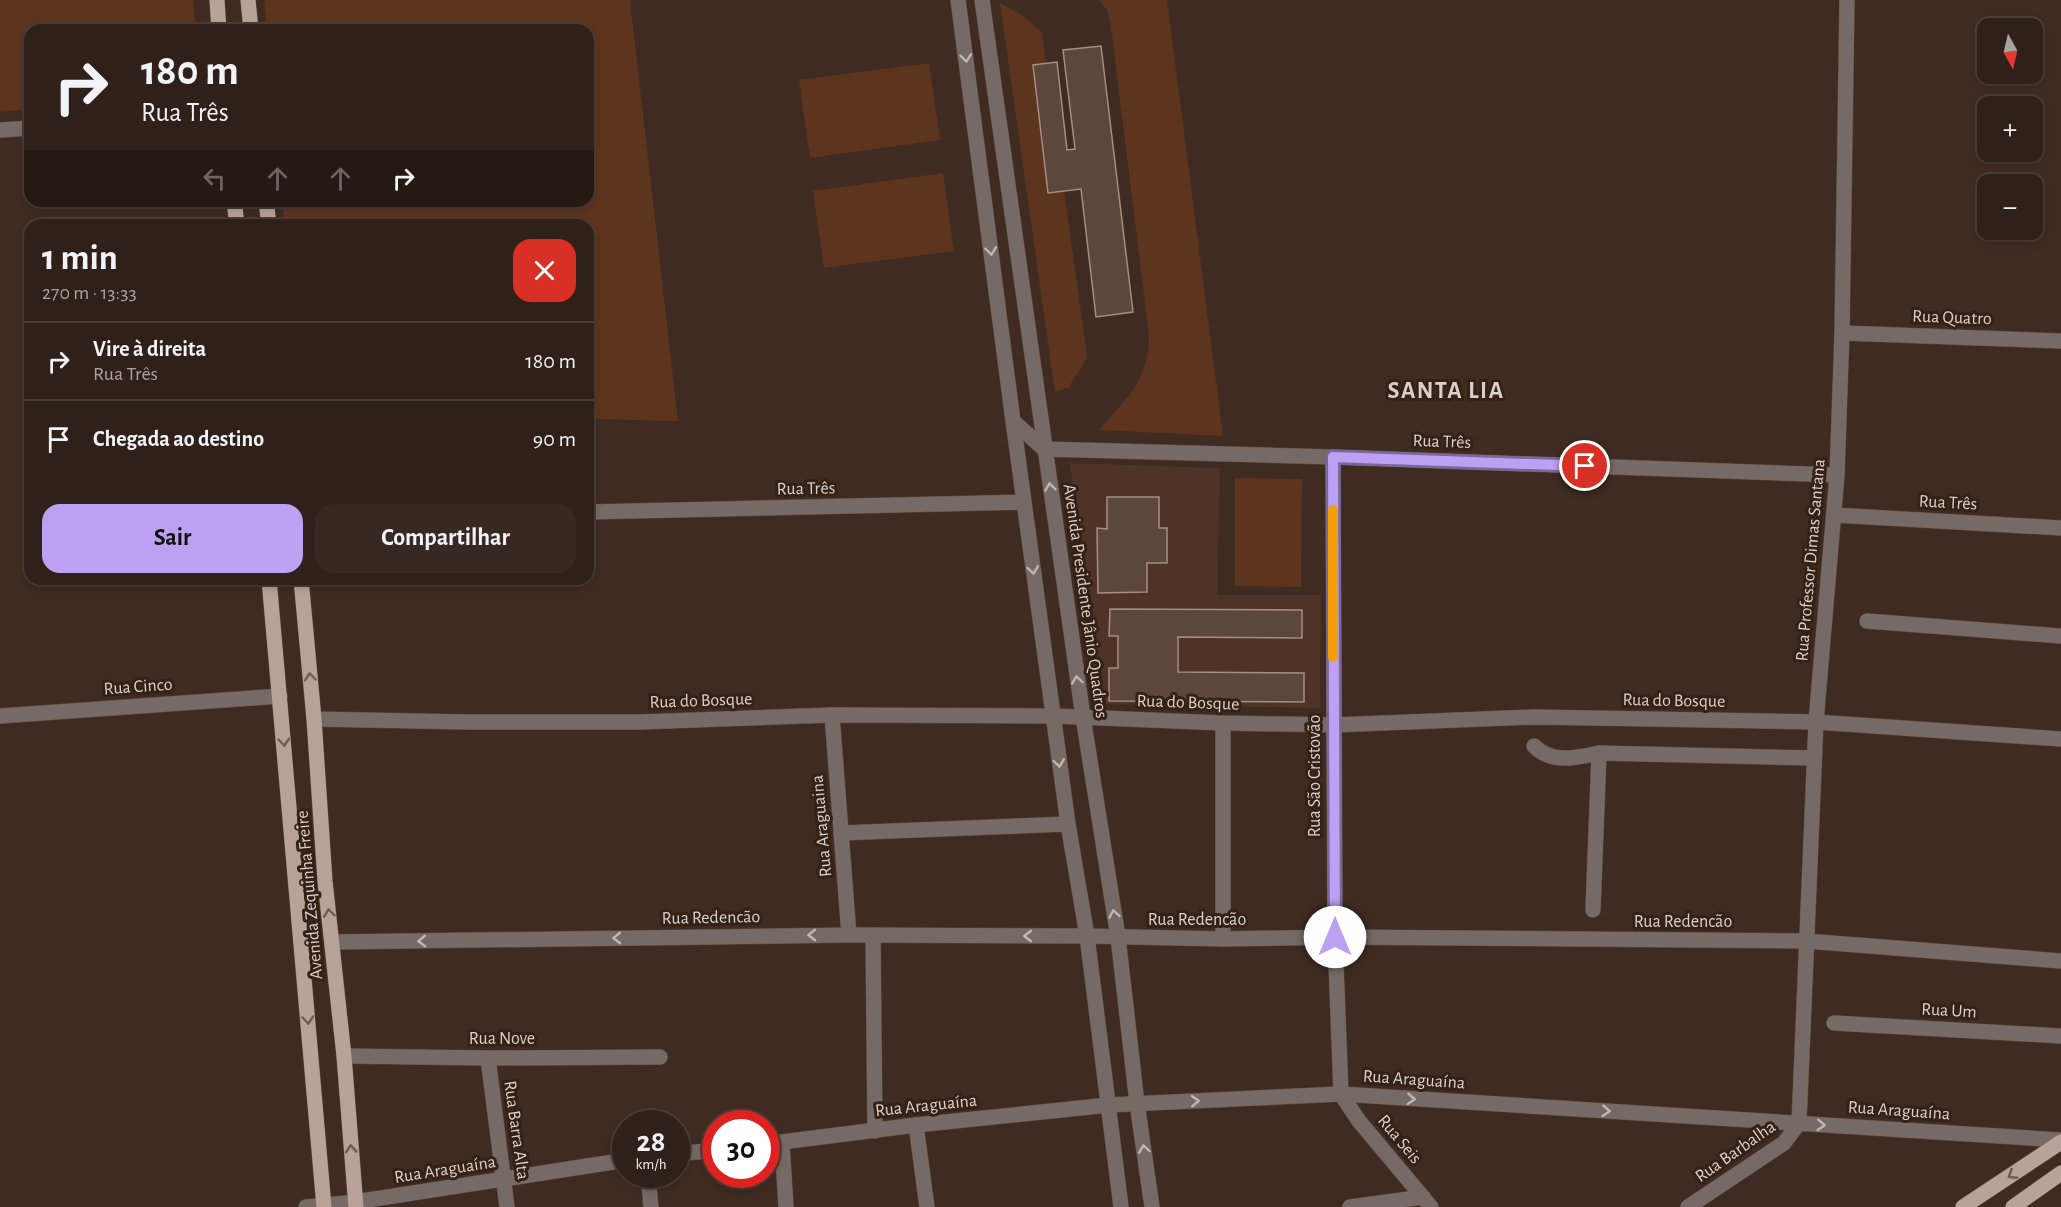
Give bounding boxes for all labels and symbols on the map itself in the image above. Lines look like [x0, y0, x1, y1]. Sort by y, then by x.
north arrow [1977, 18, 2043, 84]
one-way arrow [959, 53, 971, 63]
one-way arrow [984, 247, 996, 256]
street label: Rua Quatro [1912, 308, 1992, 328]
district label: SANTA LIA [1387, 379, 1505, 403]
street label: Rua Três [1412, 432, 1472, 452]
pin [1559, 440, 1610, 491]
street label: Rua Professor Dimas Santana [1793, 458, 1829, 662]
street label: Rua Três [777, 479, 835, 499]
one-way arrow [1044, 482, 1056, 491]
street label: Avenida Presidente Jânio Quadros [1060, 483, 1110, 719]
street label: Rua Três [1918, 492, 1978, 514]
one-way arrow [1026, 565, 1039, 574]
one-way arrow [304, 672, 317, 681]
one-way arrow [1072, 675, 1084, 684]
street label: Rua Cinco [103, 676, 173, 698]
street label: Rua do Bosque [649, 690, 753, 712]
street label: Rua do Bosque [1622, 691, 1726, 711]
street label: Rua do Bosque [1136, 692, 1240, 714]
street label: Rua São Cristovão [1306, 714, 1324, 837]
one-way arrow [277, 737, 290, 746]
one-way arrow [1053, 758, 1065, 767]
street label: Rua Araguaina [809, 774, 835, 878]
street label: Avenida Zequinha Freire [294, 810, 326, 980]
position arrow [1303, 905, 1367, 969]
one-way arrow [323, 908, 336, 917]
street label: Rua Redencão [662, 908, 761, 928]
one-way arrow [1109, 909, 1121, 919]
street label: Rua Redencão [1148, 911, 1246, 929]
street label: Rua Redencão [1634, 913, 1732, 931]
one-way arrow [808, 929, 817, 941]
one-way arrow [1024, 930, 1033, 942]
one-way arrow [613, 932, 622, 944]
one-way arrow [418, 935, 427, 947]
street label: Rua Um [1921, 1001, 1977, 1021]
one-way arrow [302, 1015, 315, 1024]
street label: Rua Nove [469, 1030, 535, 1048]
street label: Rua Araguaína [1362, 1067, 1466, 1093]
street label: Rua Barra Alta [500, 1080, 532, 1181]
street label: Rua Araguaína [874, 1092, 978, 1120]
one-way arrow [1407, 1092, 1416, 1105]
one-way arrow [1191, 1094, 1200, 1107]
street label: Rua Araguaína [1847, 1098, 1951, 1124]
one-way arrow [1601, 1104, 1610, 1117]
speed limit sign: 30 [702, 1110, 780, 1188]
street label: Rua Seis [1374, 1112, 1425, 1167]
street label: Rua Barbalha [1692, 1118, 1779, 1186]
one-way arrow [1817, 1118, 1826, 1131]
one-way arrow [345, 1144, 358, 1153]
one-way arrow [1138, 1145, 1150, 1154]
street label: Rua Araguaína [393, 1153, 497, 1187]
one-way arrow [2008, 1168, 2019, 1179]

